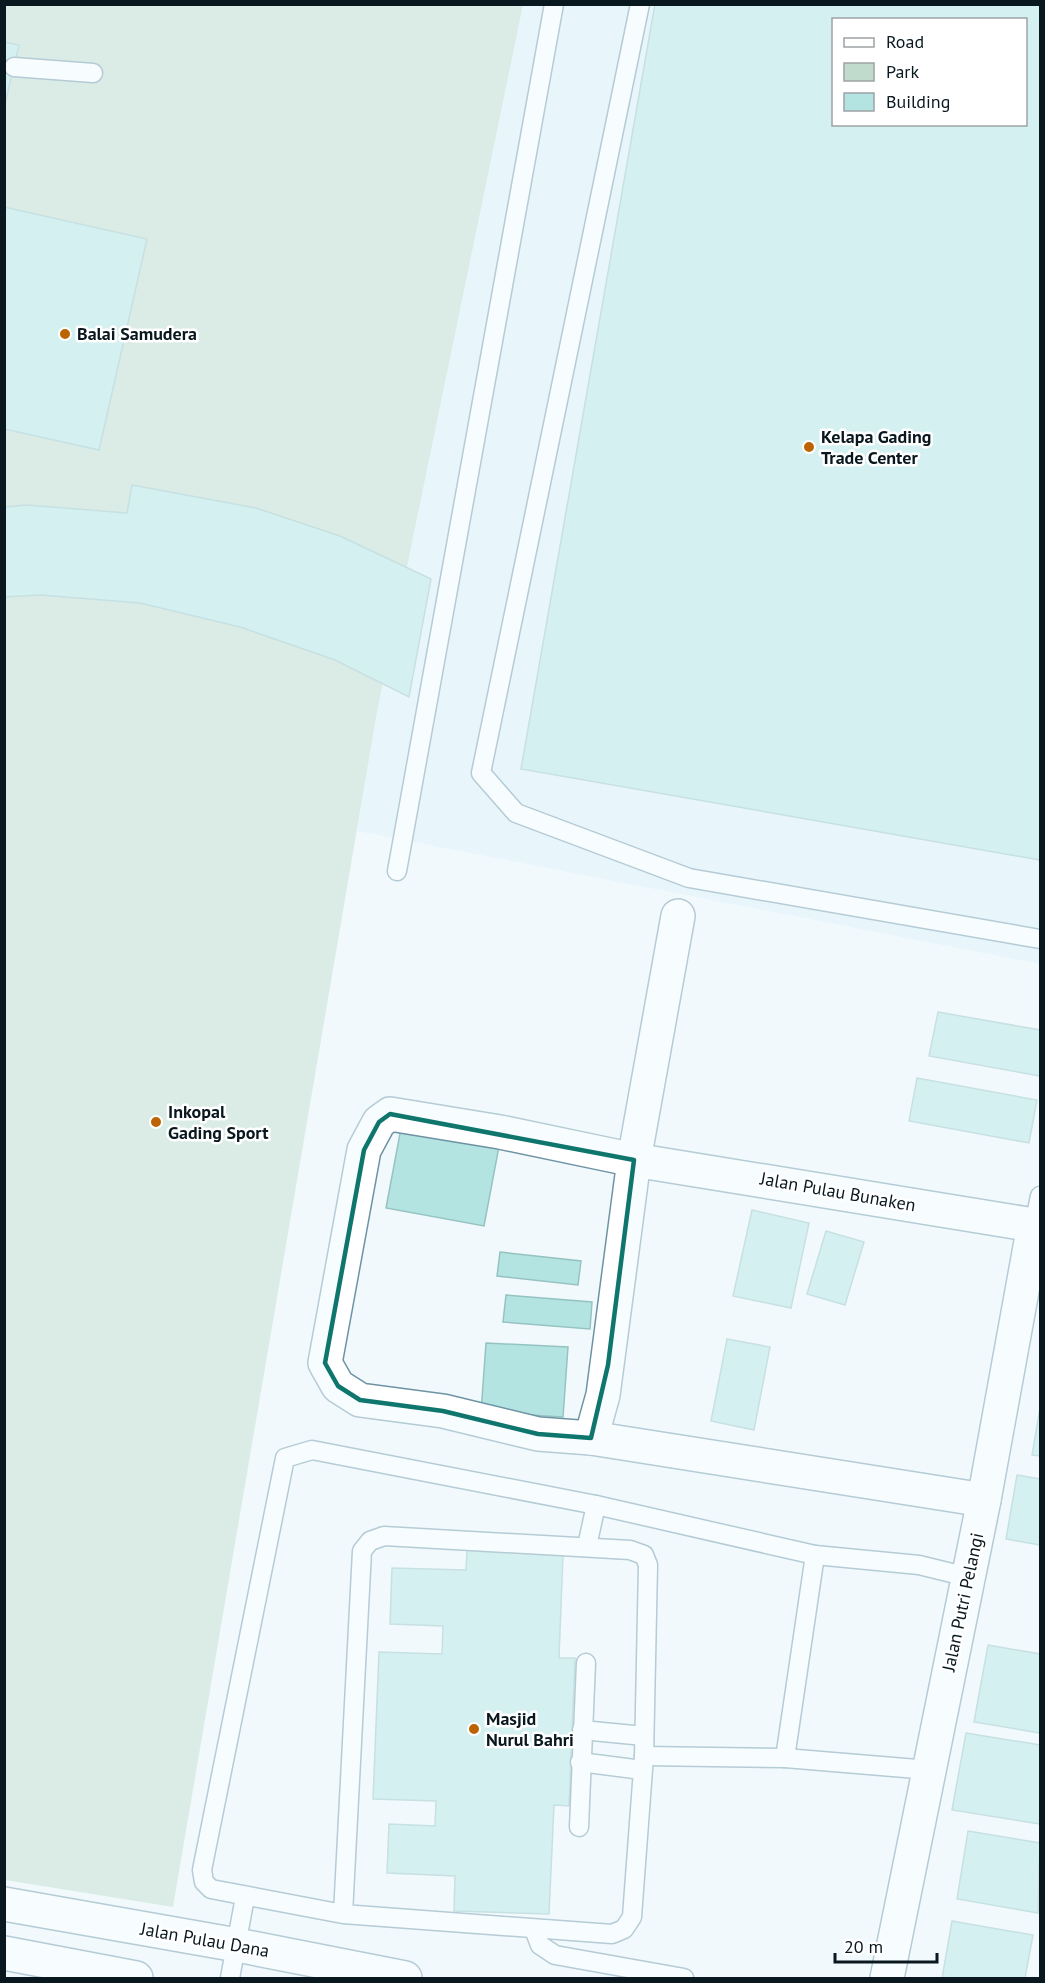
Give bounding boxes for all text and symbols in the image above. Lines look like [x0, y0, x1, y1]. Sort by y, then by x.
legend [832, 18, 1027, 126]
text: Road [886, 30, 924, 53]
text: Park [886, 60, 919, 83]
text: Building [886, 90, 950, 113]
place label: Balai Samudera [77, 322, 197, 345]
marker: Balai Samudera [58, 327, 72, 341]
place label: Kelapa Gading Trade Center [821, 425, 932, 469]
marker: Kelapa Gading Trade Center [802, 440, 816, 454]
place label: Inkopal Gading Sport [168, 1100, 269, 1144]
marker: Inkopal Gading Sport [149, 1115, 163, 1129]
street label: Jalan Pulau Bunaken [758, 1166, 917, 1216]
street label: Jalan Putri Pelangi [936, 1531, 988, 1674]
place label: Masjid Nurul Bahri [486, 1707, 574, 1751]
marker: Masjid Nurul Bahri [467, 1722, 481, 1736]
street label: Jalan Pulau Dana [138, 1917, 271, 1962]
scale bar [835, 1926, 937, 1964]
text: 20 m [844, 1935, 883, 1958]

